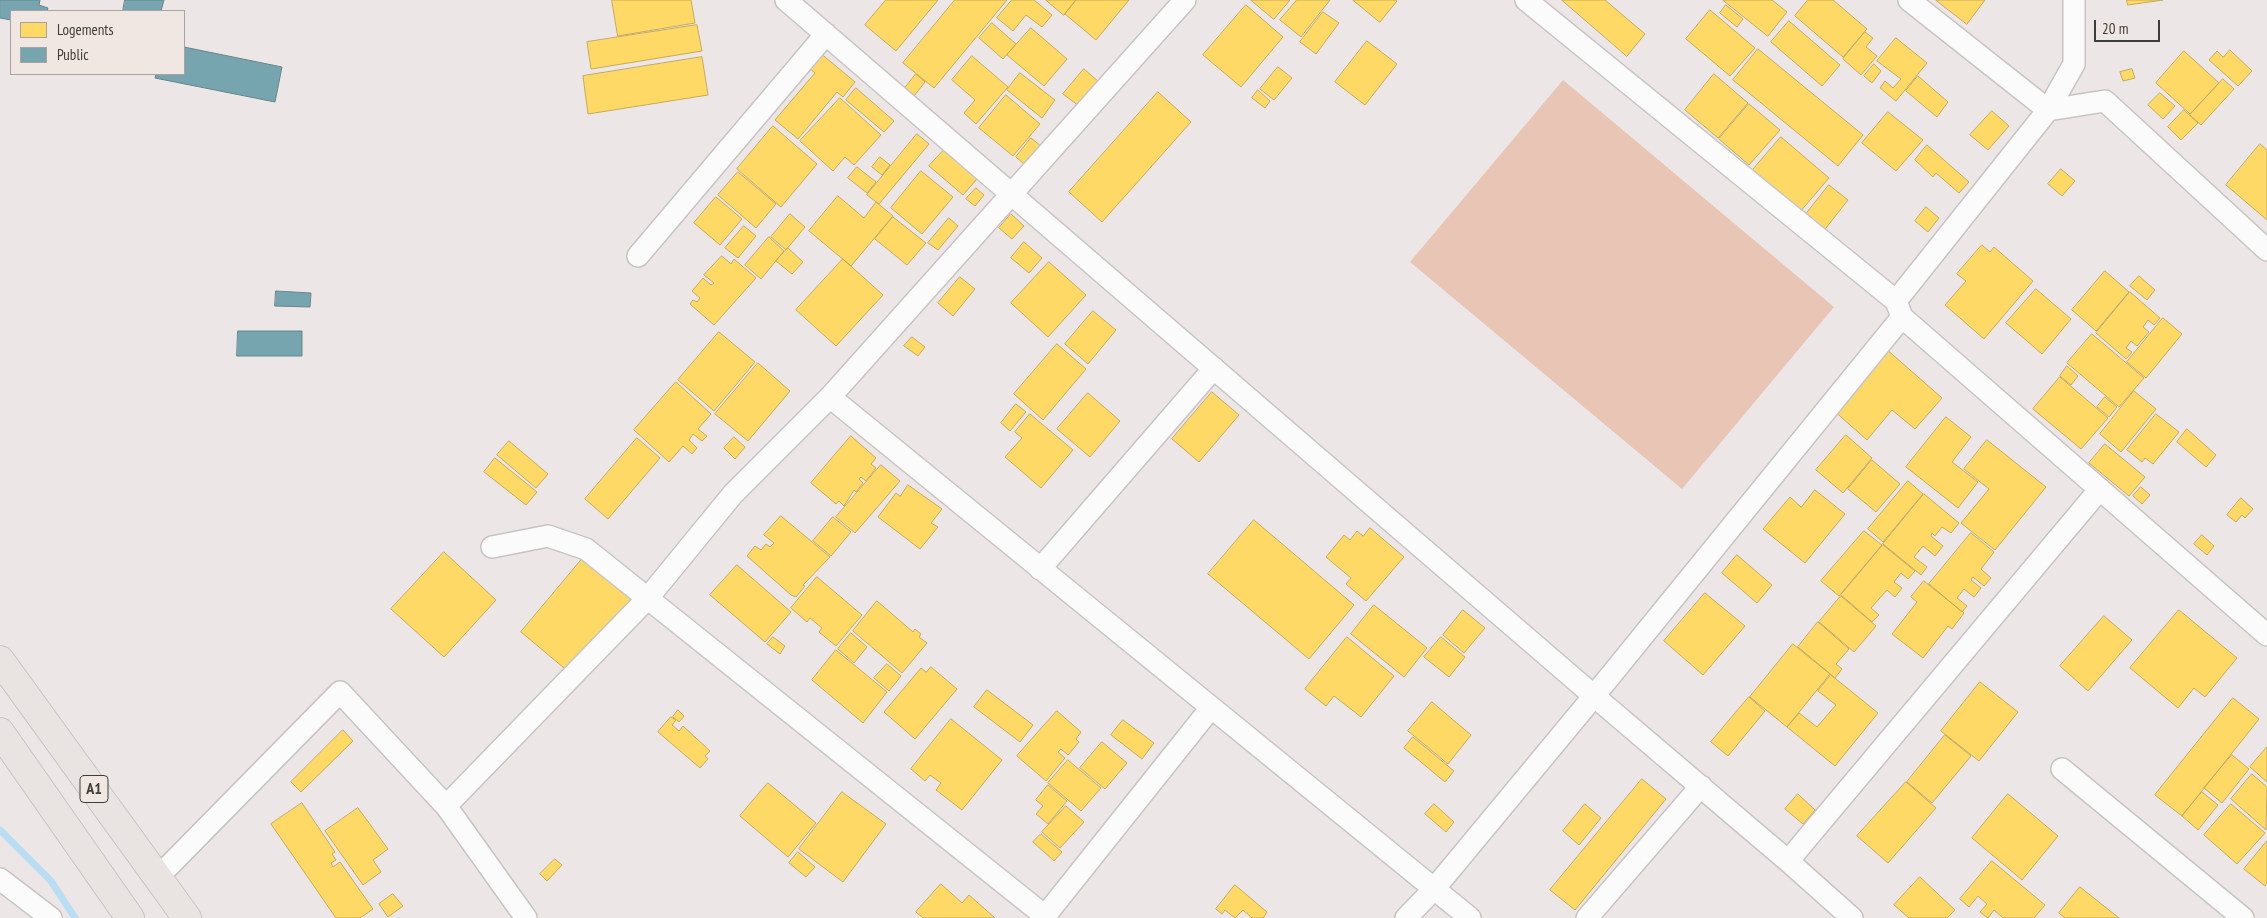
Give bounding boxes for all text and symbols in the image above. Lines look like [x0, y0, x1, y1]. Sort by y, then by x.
legend [10, 10, 185, 75]
scale bar [2097, 10, 2163, 42]
text: 20 m [2102, 19, 2128, 38]
text: Logements [57, 20, 113, 39]
text: Public [57, 45, 88, 64]
road number: A1 [80, 776, 108, 802]

